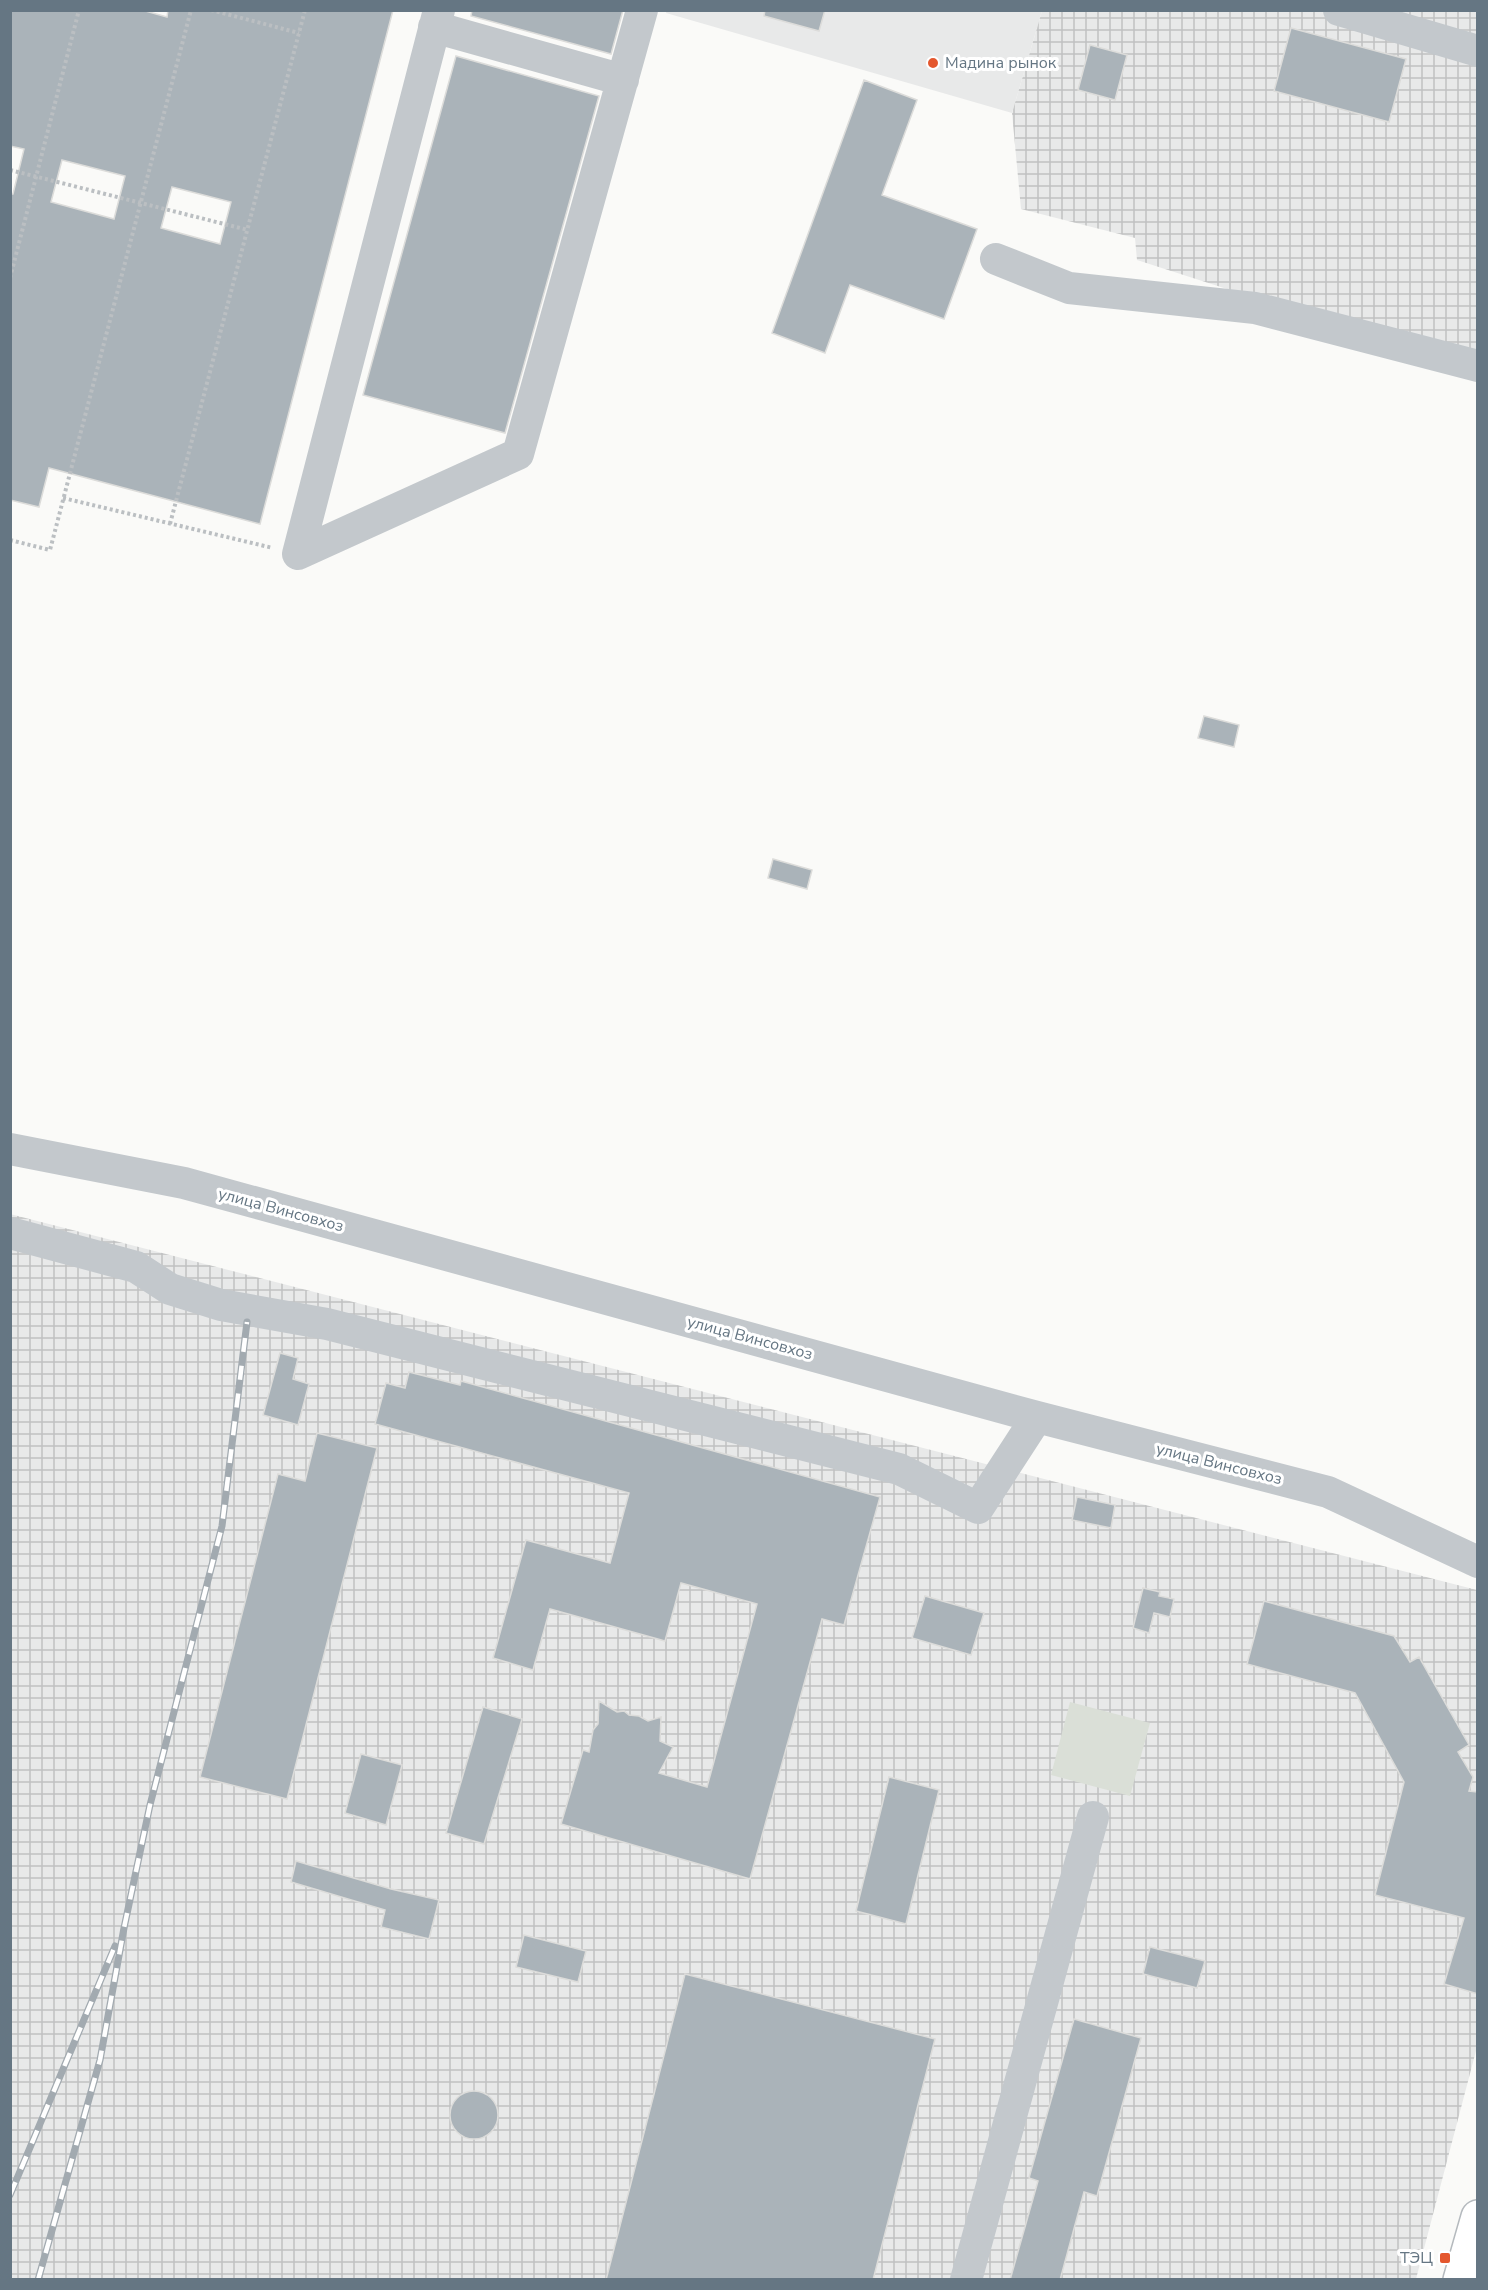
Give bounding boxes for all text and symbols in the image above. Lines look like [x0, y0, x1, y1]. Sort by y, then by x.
place label: Мадина рынок [945, 52, 1057, 74]
marker: Мадина рынок [926, 56, 940, 70]
street label: улица Винсовхоз [216, 1183, 346, 1237]
street label: улица Винсовхоз [685, 1311, 815, 1365]
street label: улица Винсовхоз [1154, 1438, 1284, 1490]
place label: ТЭЦ [1400, 2247, 1433, 2269]
marker: ТЭЦ [1438, 2251, 1452, 2265]

